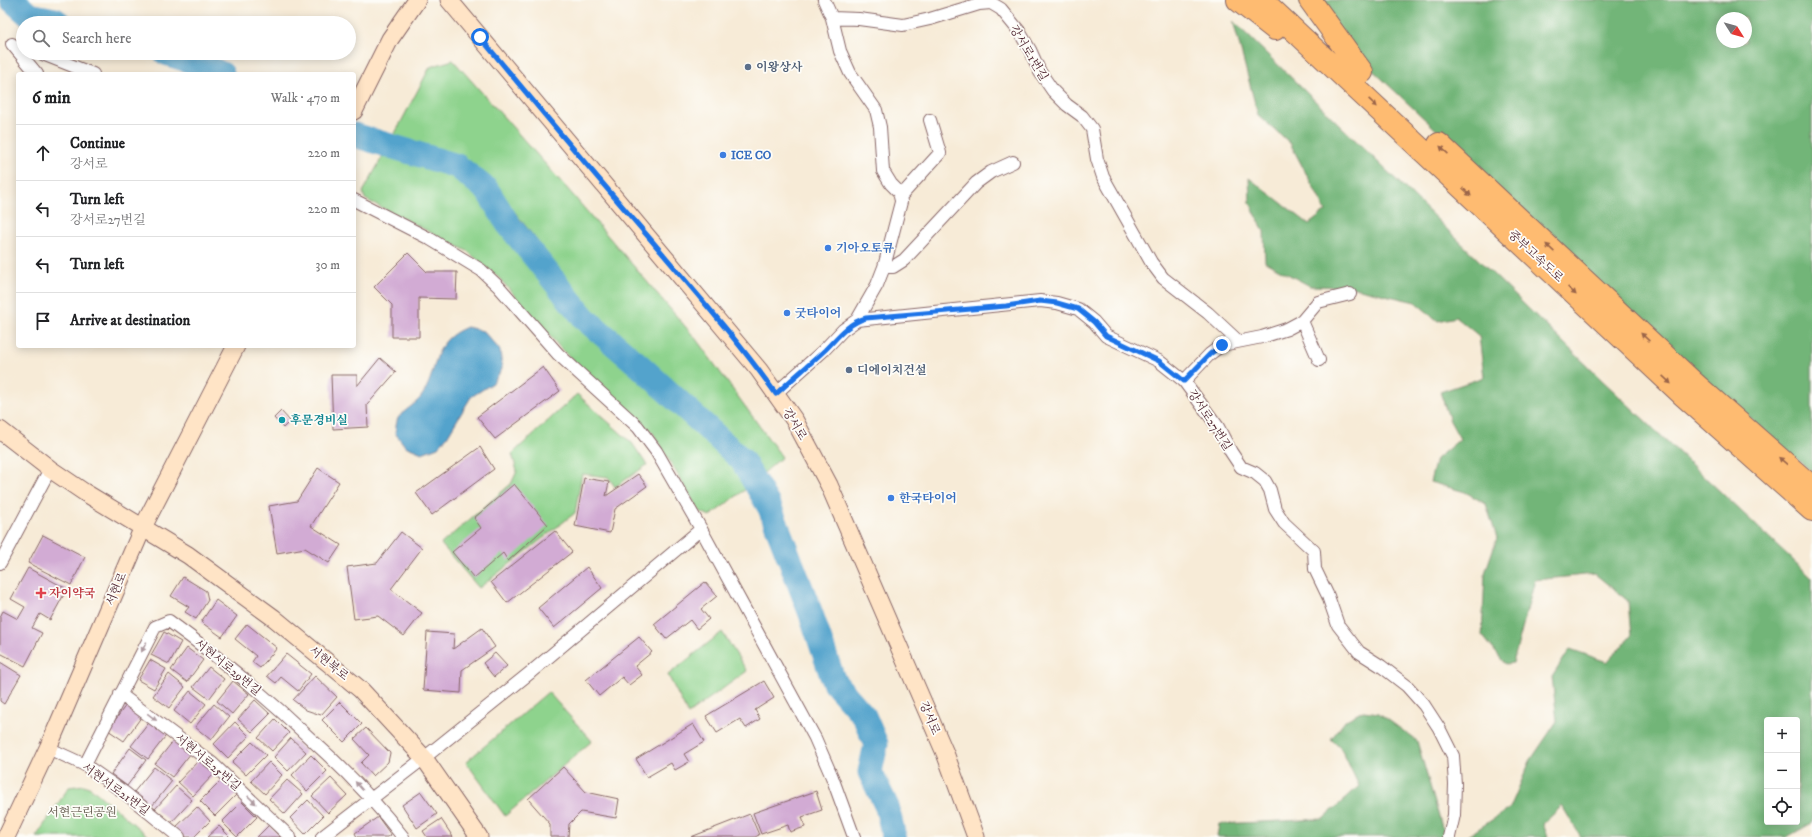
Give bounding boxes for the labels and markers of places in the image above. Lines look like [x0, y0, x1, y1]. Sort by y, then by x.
place label: 이왕상사 [756, 60, 803, 75]
marker: 이왕상사 [743, 62, 753, 72]
place label: ICE CO [731, 148, 772, 163]
marker: ICE CO [718, 150, 728, 160]
place label: 기아오토큐 [836, 241, 894, 256]
marker: 기아오토큐 [823, 243, 833, 253]
place label: 굿타이어 [795, 306, 841, 321]
marker: 굿타이어 [782, 308, 792, 318]
place label: 디에이치건설 [857, 363, 927, 378]
marker: 디에이치건설 [844, 365, 854, 375]
place label: 후문경비실 [290, 413, 348, 428]
marker: 후문경비실 [277, 415, 287, 425]
place label: 한국타이어 [899, 491, 957, 506]
marker: 한국타이어 [886, 493, 896, 503]
place label: 자이약국 [49, 586, 96, 601]
marker: 자이약국 [36, 588, 46, 598]

